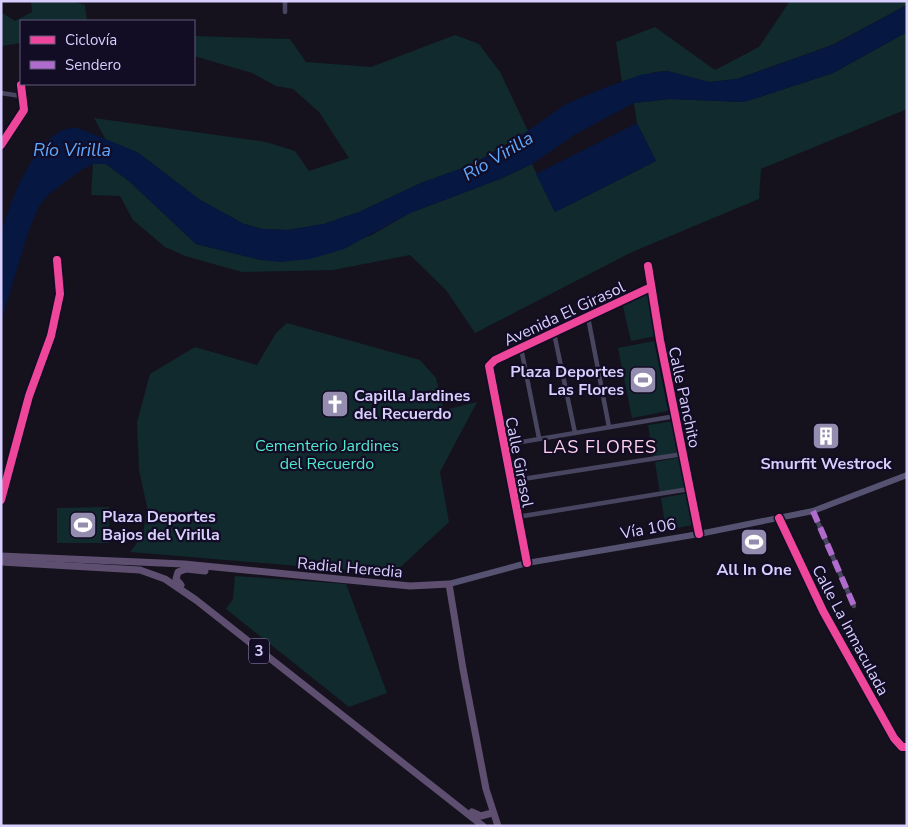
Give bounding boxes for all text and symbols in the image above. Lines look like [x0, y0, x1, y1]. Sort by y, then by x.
legend [20, 20, 195, 85]
text: Ciclovía [65, 30, 117, 50]
text: Sendero [65, 55, 121, 75]
water label: Río Virilla [458, 126, 538, 186]
water label: Río Virilla [33, 138, 111, 162]
street label: Avenida El Girasol [500, 276, 629, 352]
street label: Calle Panchito [663, 345, 706, 450]
place label: Plaza Deportes Las Flores [510, 361, 624, 401]
sports icon: Plaza Deportes Las Flores [628, 365, 658, 395]
place label: Capilla Jardines del Recuerdo [354, 385, 471, 425]
church icon: Capilla Jardines del Recuerdo [320, 389, 350, 419]
street label: Calle Girasol [499, 415, 539, 510]
building icon: Smurfit Westrock [811, 421, 841, 451]
park label: Cementerio Jardines del Recuerdo [255, 435, 399, 475]
district label: LAS FLORES [543, 435, 657, 459]
place label: Smurfit Westrock [760, 453, 892, 475]
place label: Plaza Deportes Bajos del Virilla [102, 506, 220, 546]
sports icon: Plaza Deportes Bajos del Virilla [68, 510, 98, 540]
street label: Vía 106 [618, 513, 678, 545]
sports icon: All In One [739, 527, 769, 557]
street label: Radial Heredia [296, 552, 404, 584]
place label: All In One [716, 559, 792, 581]
street label: Calle La Inmaculada [806, 561, 894, 700]
road number: 3 [249, 638, 269, 664]

